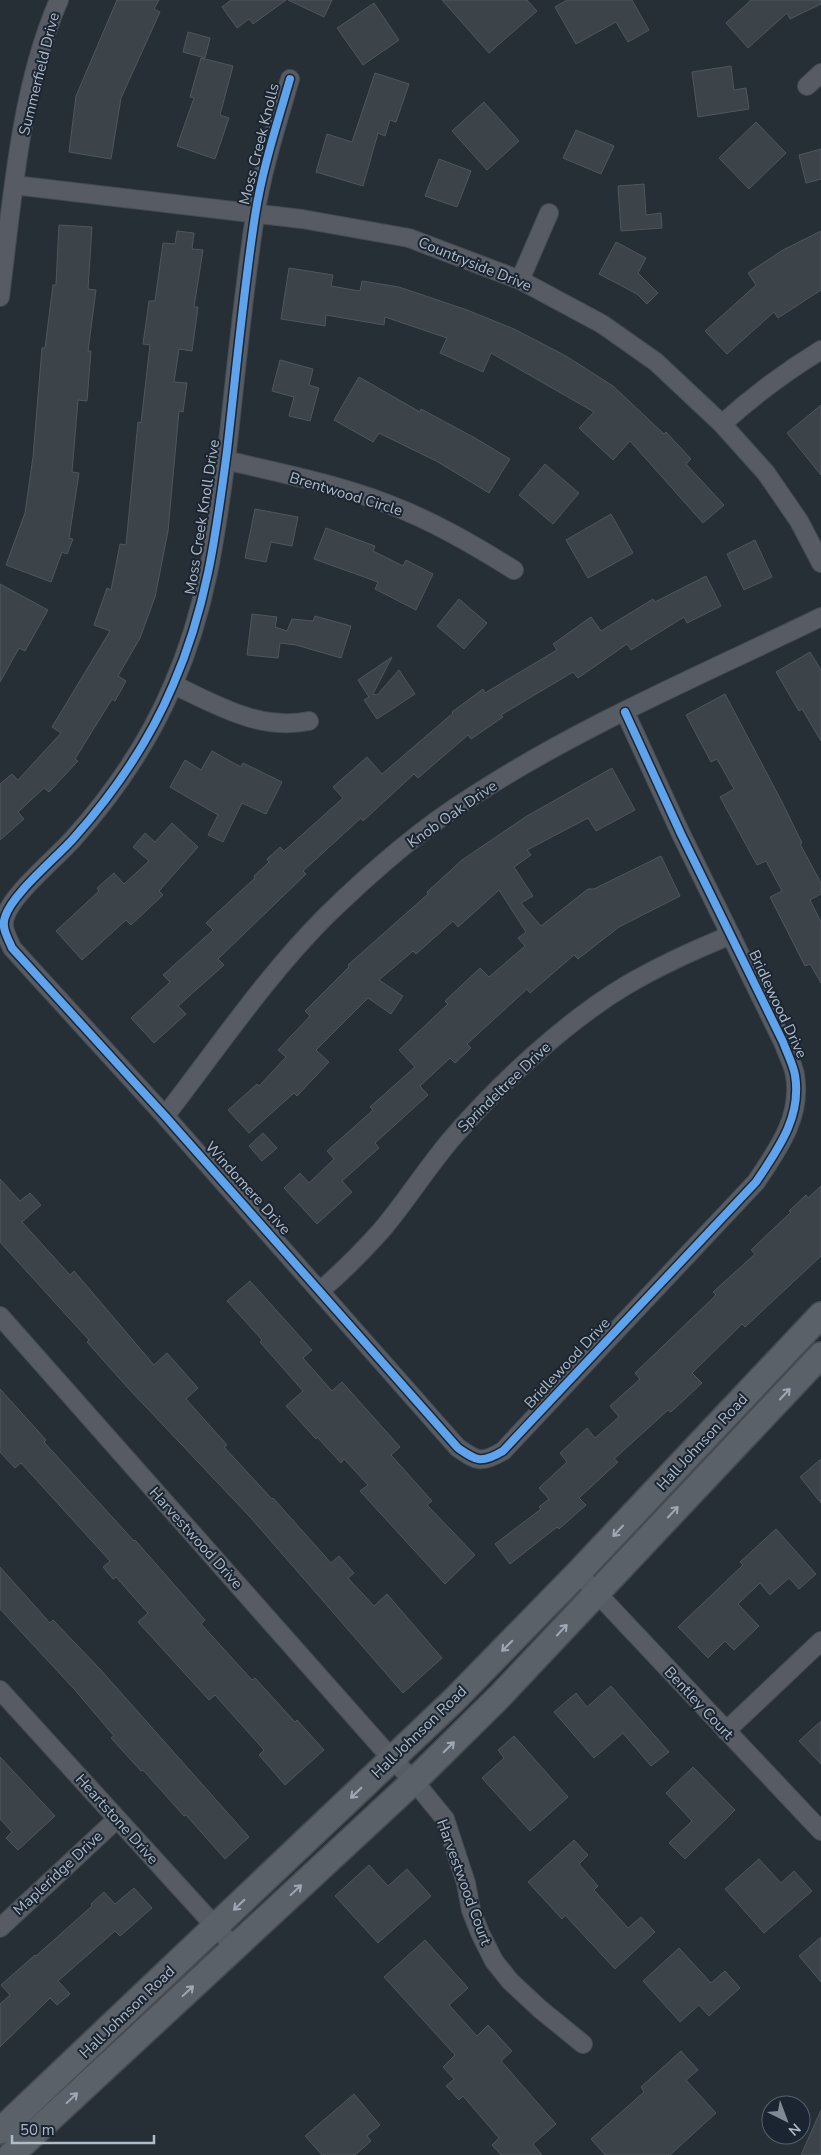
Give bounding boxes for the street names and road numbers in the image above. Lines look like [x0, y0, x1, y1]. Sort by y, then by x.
street label: Summerfield Drive [14, 10, 64, 138]
street label: Moss Creek Knolls [234, 81, 284, 207]
street label: Countryside Drive [415, 232, 535, 296]
street label: Moss Creek Knoll Drive [180, 438, 224, 596]
street label: Brentwood Circle [287, 467, 405, 521]
street label: Knob Oak Drive [403, 776, 501, 852]
street label: Bridlewood Drive [744, 947, 812, 1061]
street label: Sprindeltree Drive [453, 1037, 555, 1137]
street label: Windomere Drive [201, 1137, 295, 1239]
street label: Bridlewood Drive [520, 1313, 614, 1413]
street label: Hall Johnson Road [652, 1389, 752, 1495]
street label: Harvestwood Drive [145, 1483, 247, 1593]
street label: Bentley Court [660, 1662, 739, 1744]
street label: Hall Johnson Road [367, 1681, 471, 1783]
street label: Heartstone Drive [71, 1770, 163, 1868]
street label: Harvestwood Court [432, 1816, 496, 1948]
street label: Mapleridge Drive [9, 1826, 107, 1920]
street label: Hall Johnson Road [75, 1961, 179, 2063]

